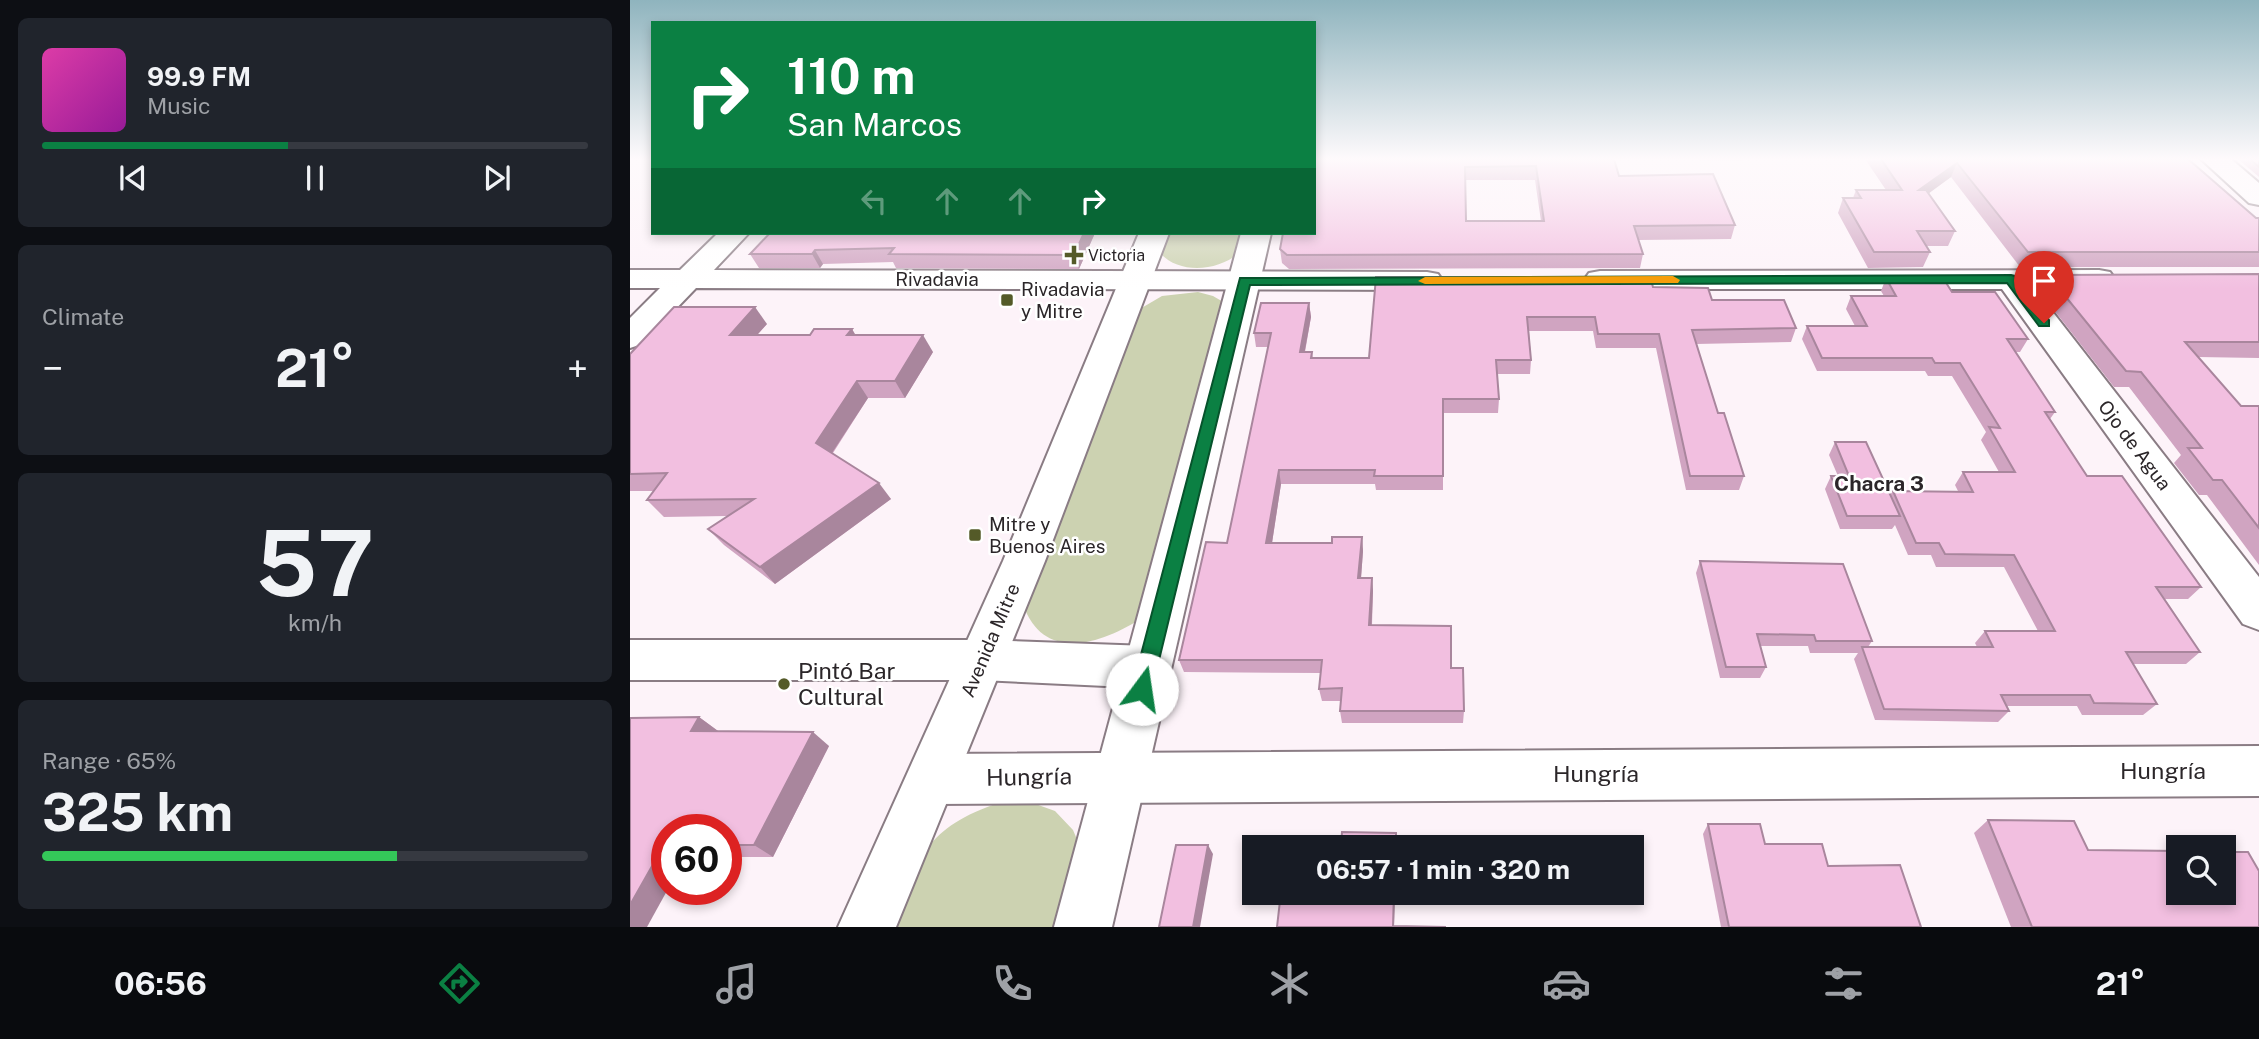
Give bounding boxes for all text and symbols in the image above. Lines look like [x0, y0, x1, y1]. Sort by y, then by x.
text: 110 m [787, 47, 915, 105]
icon: right [672, 49, 763, 140]
text: 99.9 FM [147, 61, 251, 92]
text: Music [147, 92, 211, 119]
text: San Marcos [787, 106, 962, 143]
icon: previous [114, 159, 152, 197]
icon: pause [296, 159, 334, 197]
icon: next [478, 159, 516, 197]
icon: left [855, 182, 893, 220]
icon: ahead [928, 182, 966, 220]
icon: ahead [1001, 182, 1039, 220]
icon: right [1074, 182, 1112, 220]
place label: Victoria [1088, 246, 1145, 265]
marker: Victoria [1066, 247, 1082, 263]
pin [2014, 251, 2074, 323]
icon: arrive [2025, 262, 2063, 300]
street label: Rivadavia [895, 268, 979, 290]
place label: Rivadavia y Mitre [1021, 278, 1105, 322]
marker: Rivadavia y Mitre [999, 292, 1015, 308]
text: Climate [42, 303, 124, 330]
text: 21° [275, 338, 355, 399]
text: − [42, 346, 63, 391]
text: + [567, 346, 588, 391]
street label: Ojo de Agua [2094, 396, 2176, 494]
district label: Chacra 3 [1834, 471, 1924, 496]
text: 57 [256, 510, 374, 616]
place label: Mitre y Buenos Aires [989, 513, 1105, 557]
marker: Mitre y Buenos Aires [967, 527, 983, 543]
street label: Avenida Mitre [956, 580, 1024, 700]
text: km/h [288, 609, 342, 636]
position arrow [1105, 652, 1179, 726]
place label: Pintó Bar Cultural [798, 657, 895, 710]
marker: Pintó Bar Cultural [776, 676, 792, 692]
text: Range · 65% [42, 747, 176, 774]
street label: Hungría [2120, 757, 2206, 784]
street label: Hungría [1553, 760, 1639, 787]
street label: Hungría [986, 762, 1072, 791]
text: 325 km [42, 782, 233, 843]
speed limit sign: 60 [651, 814, 742, 905]
map controls [2166, 835, 2236, 905]
button: search [2166, 835, 2236, 905]
text: 06:57 · 1 min · 320 m [1316, 854, 1570, 885]
icon: directions [435, 959, 484, 1008]
icon: music [712, 959, 761, 1008]
icon: phone [988, 959, 1037, 1008]
icon: climate [1265, 959, 1314, 1008]
icon: car [1542, 959, 1591, 1008]
icon: filters [1819, 959, 1868, 1008]
text: 06:56 [114, 965, 207, 1002]
text: 21° [2096, 965, 2145, 1002]

